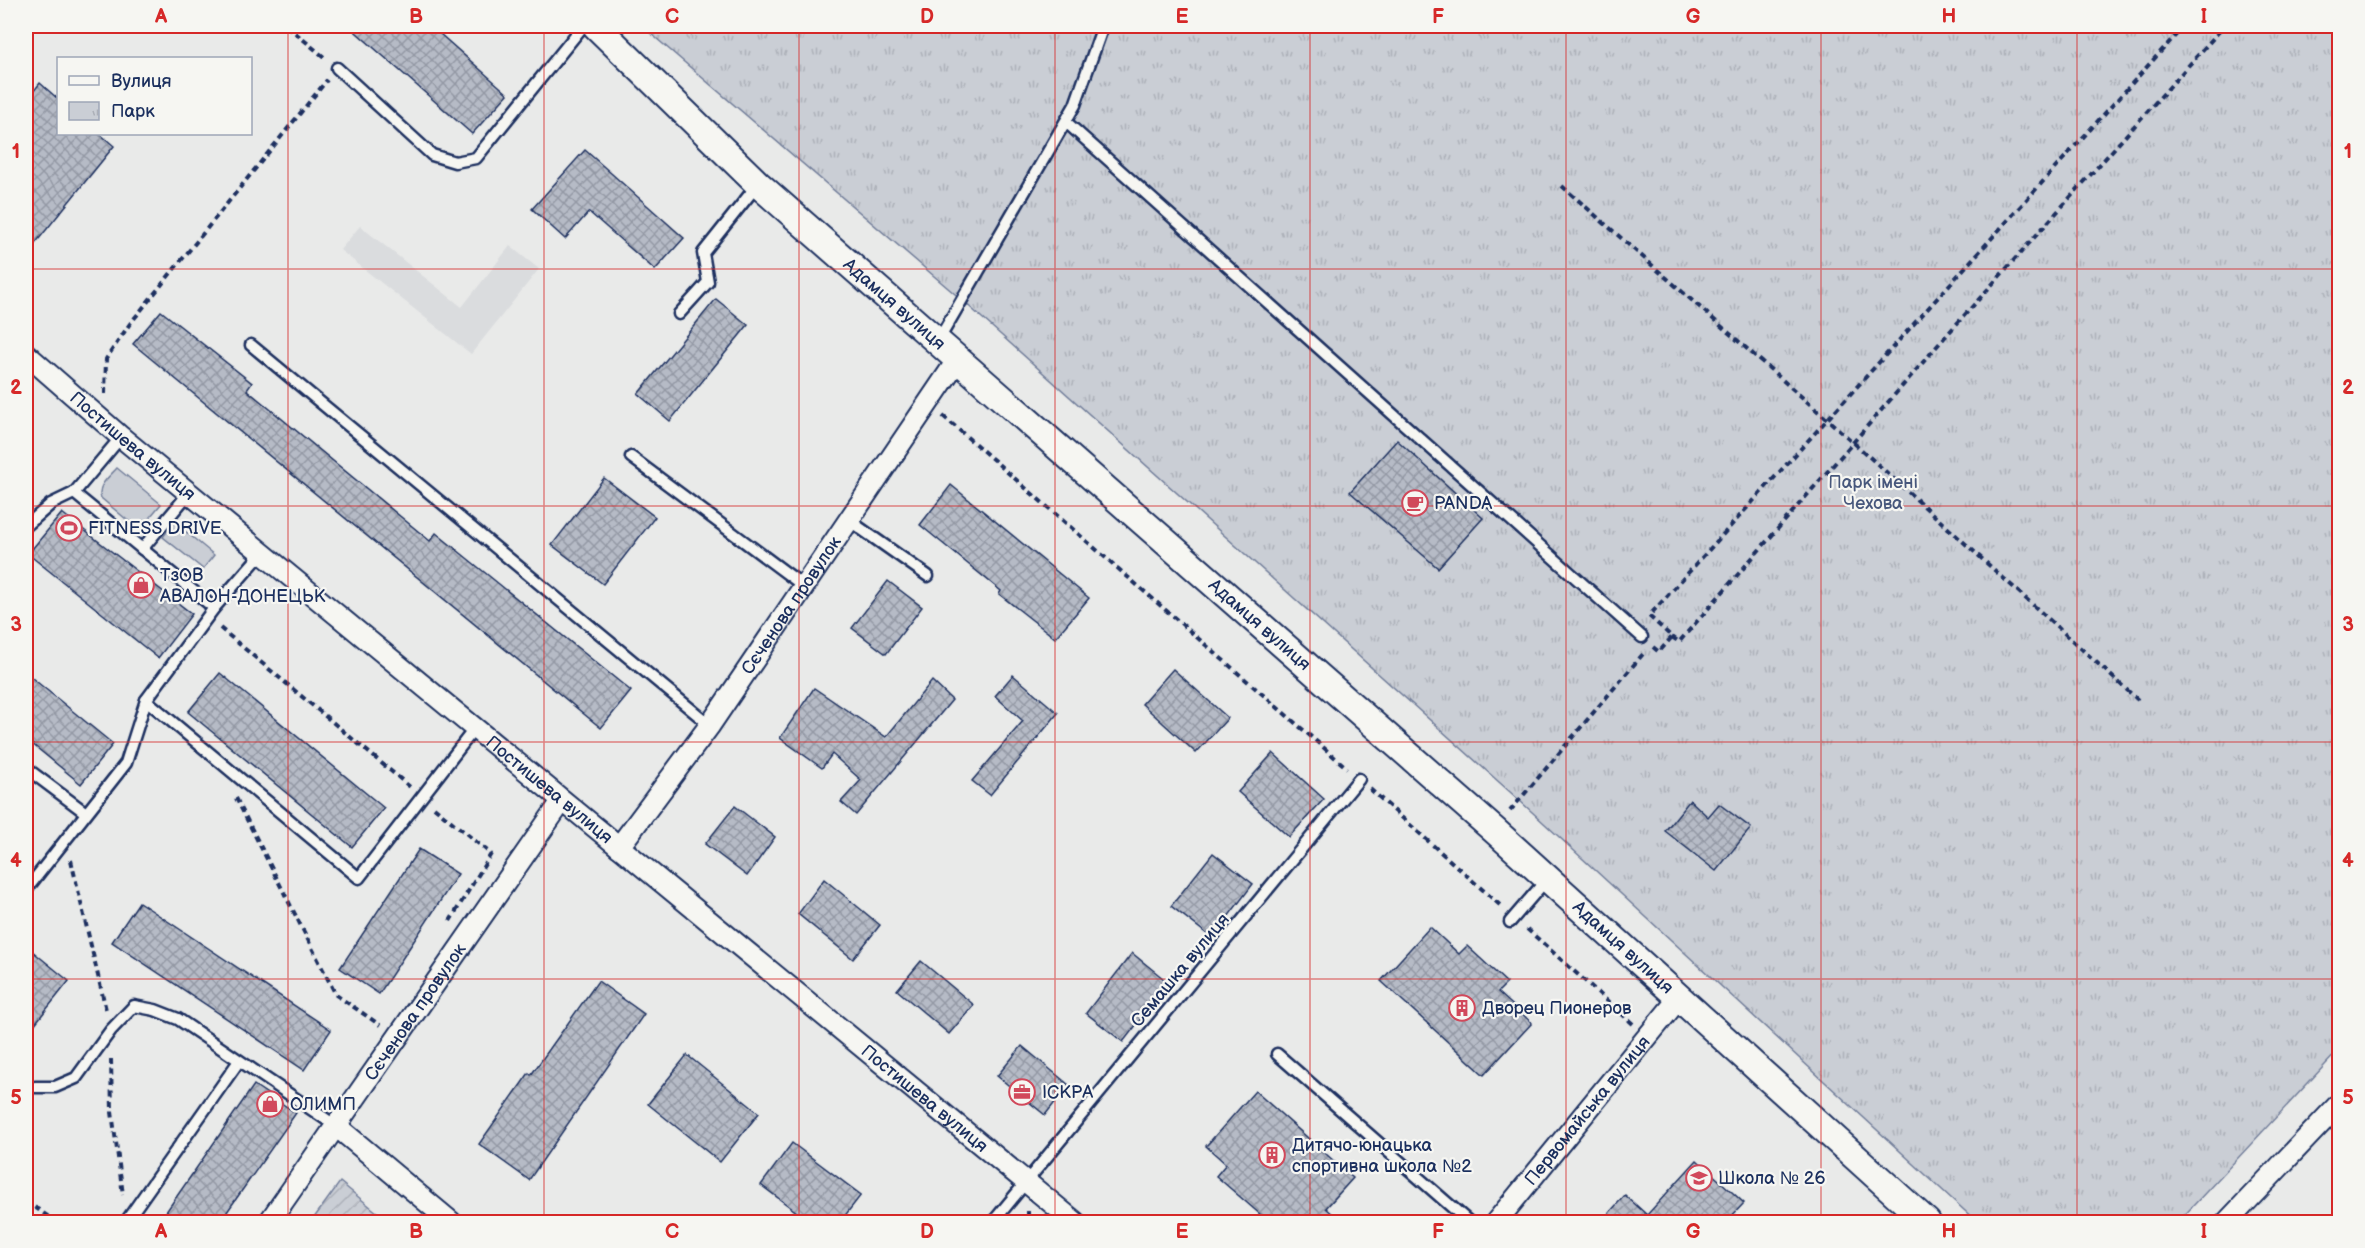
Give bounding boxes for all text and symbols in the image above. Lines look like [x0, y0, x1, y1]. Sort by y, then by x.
text: A [154, 5, 168, 29]
text: B [409, 5, 423, 29]
text: C [665, 5, 679, 29]
text: D [920, 5, 934, 29]
text: E [1176, 5, 1189, 29]
text: F [1432, 5, 1444, 29]
text: G [1686, 5, 1701, 29]
text: H [1942, 5, 1956, 29]
text: I [2201, 5, 2207, 29]
legend [57, 57, 252, 135]
text: Вулиця [111, 71, 172, 92]
text: Парк [111, 101, 155, 122]
text: 1 [12, 140, 20, 164]
text: 1 [2344, 140, 2352, 164]
street label: Адамця вулиця [838, 253, 949, 355]
text: 2 [10, 376, 22, 400]
text: 2 [2342, 376, 2354, 400]
street label: Постишева вулиця [66, 387, 200, 505]
park label: Парк імені Чехова [1828, 472, 1918, 514]
cafe icon: PANDA [1400, 488, 1430, 518]
place label: PANDA [1434, 493, 1492, 514]
sports icon: FITNESS DRIVE [54, 513, 84, 543]
place label: FITNESS DRIVE [88, 518, 222, 539]
street label: Сєченова провулок [737, 532, 846, 679]
place label: ТзОВ АВАЛОН-ДОНЕЦЬК [159, 565, 326, 607]
shop icon: ТзОВ АВАЛОН-ДОНЕЦЬК [126, 570, 156, 600]
street label: Адамця вулиця [1204, 574, 1315, 675]
text: 3 [10, 613, 22, 637]
text: 3 [2342, 613, 2354, 637]
street label: Постишева вулиця [482, 732, 617, 848]
text: 4 [10, 849, 22, 873]
text: 4 [2342, 849, 2354, 873]
street label: Адамця вулиця [1568, 896, 1678, 998]
street label: Семашка вулиця [1127, 909, 1234, 1031]
street label: Сєченова провулок [361, 939, 471, 1085]
building icon: Дворец Пионеров [1447, 993, 1477, 1023]
place label: Дворец Пионеров [1482, 998, 1632, 1019]
street label: Первомайська вулиця [1520, 1032, 1655, 1190]
street label: Постишева вулиця [857, 1041, 992, 1157]
office icon: ІСКРА [1007, 1077, 1037, 1107]
place label: ІСКРА [1042, 1082, 1093, 1103]
text: 5 [10, 1086, 22, 1110]
text: 5 [2342, 1086, 2354, 1110]
shop icon: ОЛИМП [255, 1089, 285, 1119]
place label: ОЛИМП [290, 1094, 356, 1115]
place label: Дитячо-юнацька спортивна школа №2 [1292, 1135, 1472, 1177]
building icon: Дитячо-юнацька спортивна школа №2 [1257, 1140, 1287, 1170]
school or university icon: Школа № 26 [1684, 1163, 1714, 1193]
place label: Школа № 26 [1718, 1168, 1825, 1189]
text: A [154, 1220, 168, 1244]
text: B [409, 1220, 423, 1244]
text: C [665, 1220, 679, 1244]
text: D [920, 1220, 934, 1244]
text: E [1176, 1220, 1189, 1244]
text: F [1432, 1220, 1444, 1244]
text: G [1686, 1220, 1701, 1244]
text: H [1942, 1220, 1956, 1244]
text: I [2201, 1220, 2207, 1244]

